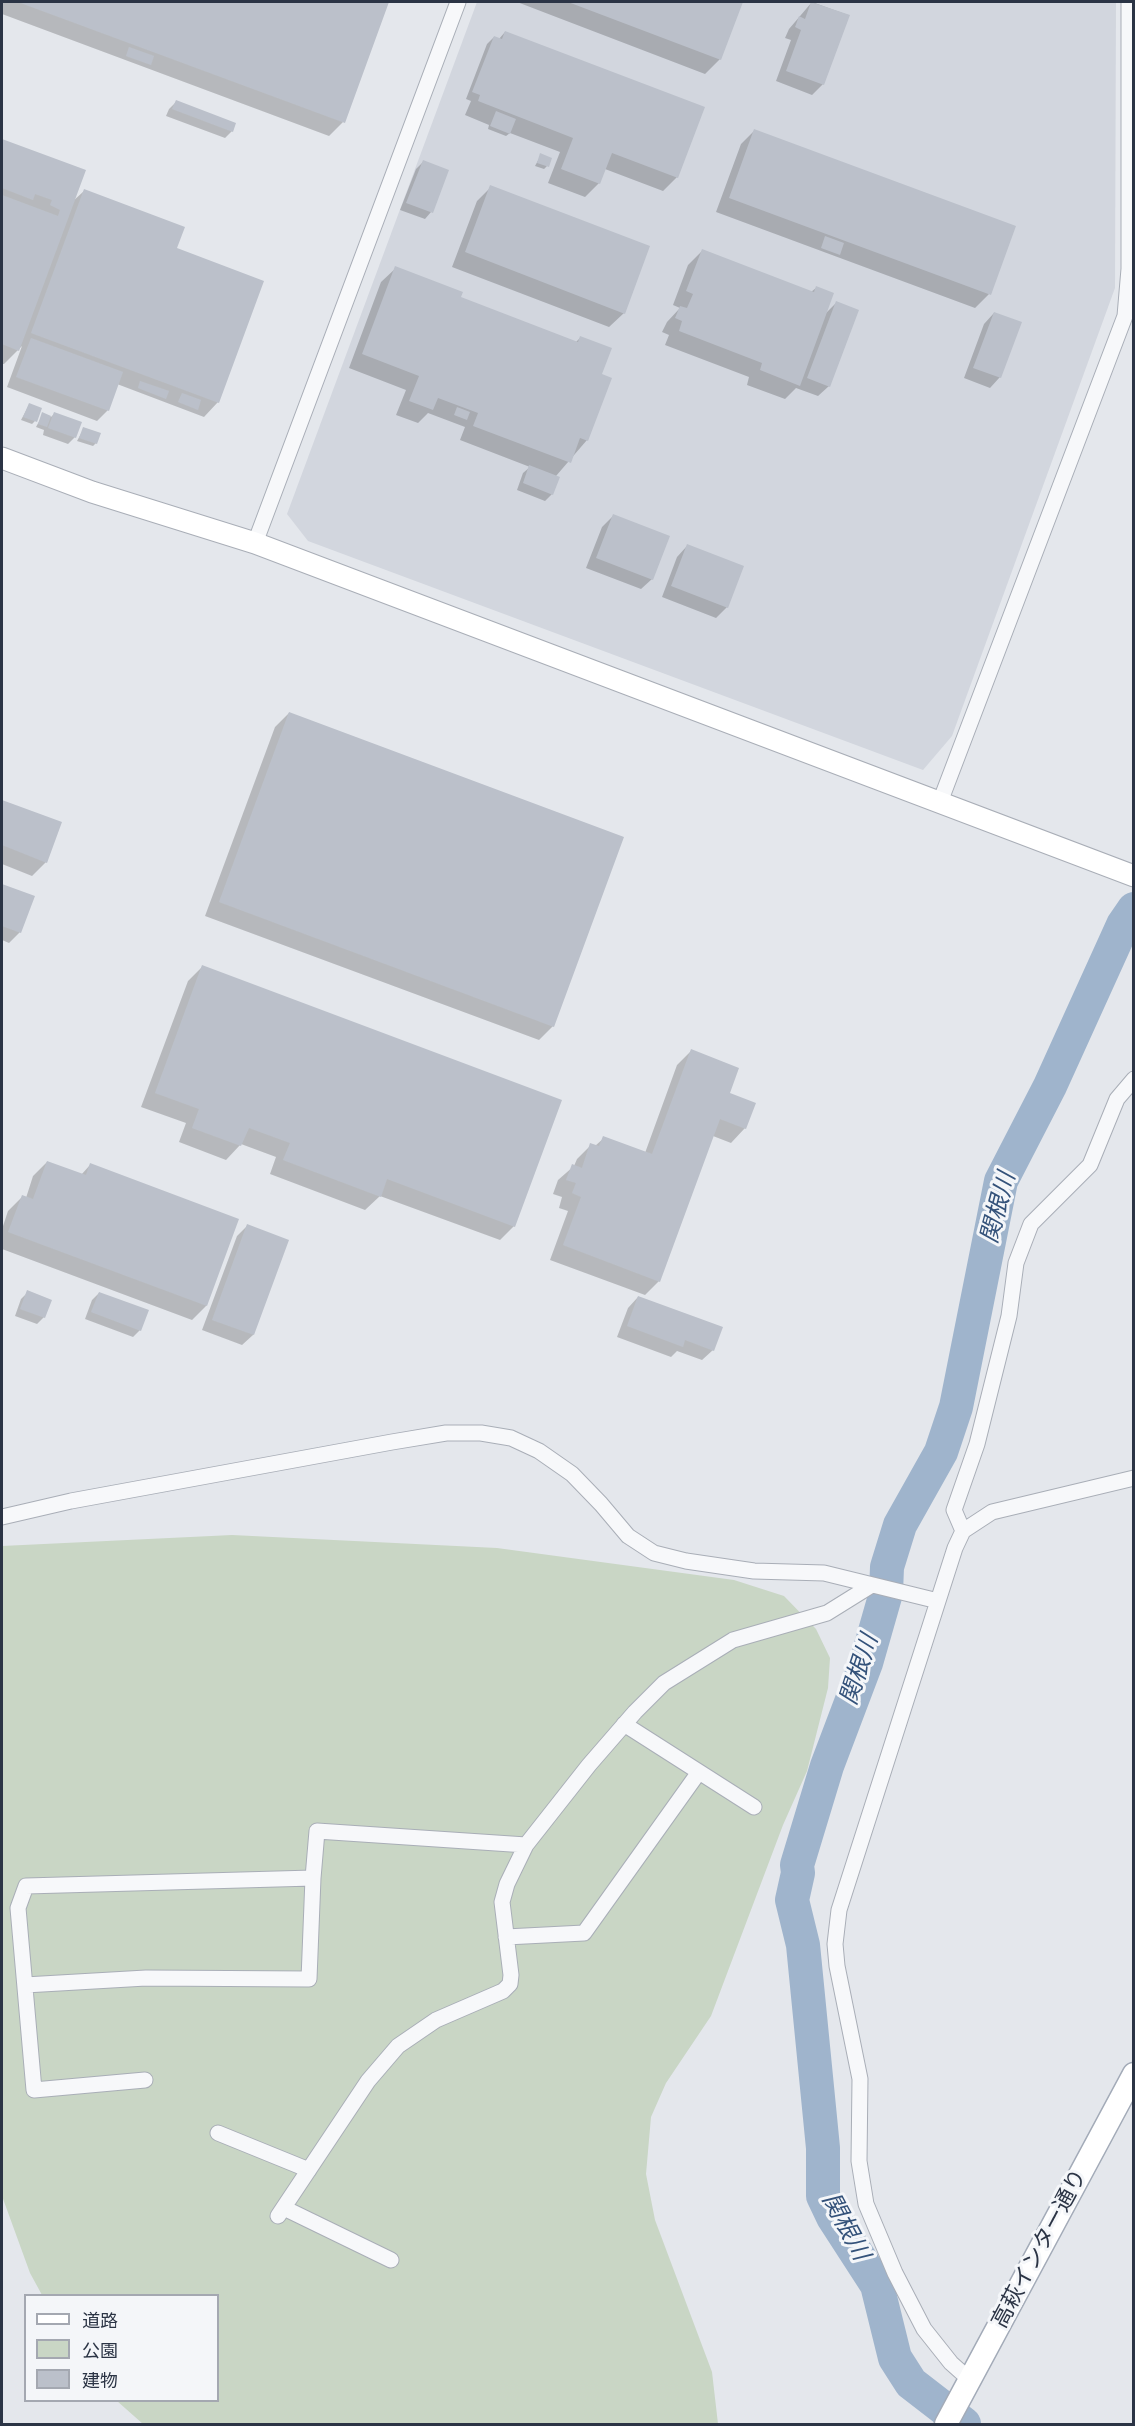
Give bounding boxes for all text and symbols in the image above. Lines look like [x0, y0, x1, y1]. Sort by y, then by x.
water label: 関根川 [976, 1169, 1022, 1247]
water label: 関根川 [835, 1631, 885, 1709]
street label: 高萩インター通り [987, 2165, 1093, 2333]
water label: 関根川 [815, 2188, 875, 2266]
legend [24, 2294, 219, 2402]
text: 道路 [82, 2309, 118, 2332]
text: 公園 [82, 2339, 118, 2362]
text: 建物 [82, 2369, 118, 2392]

